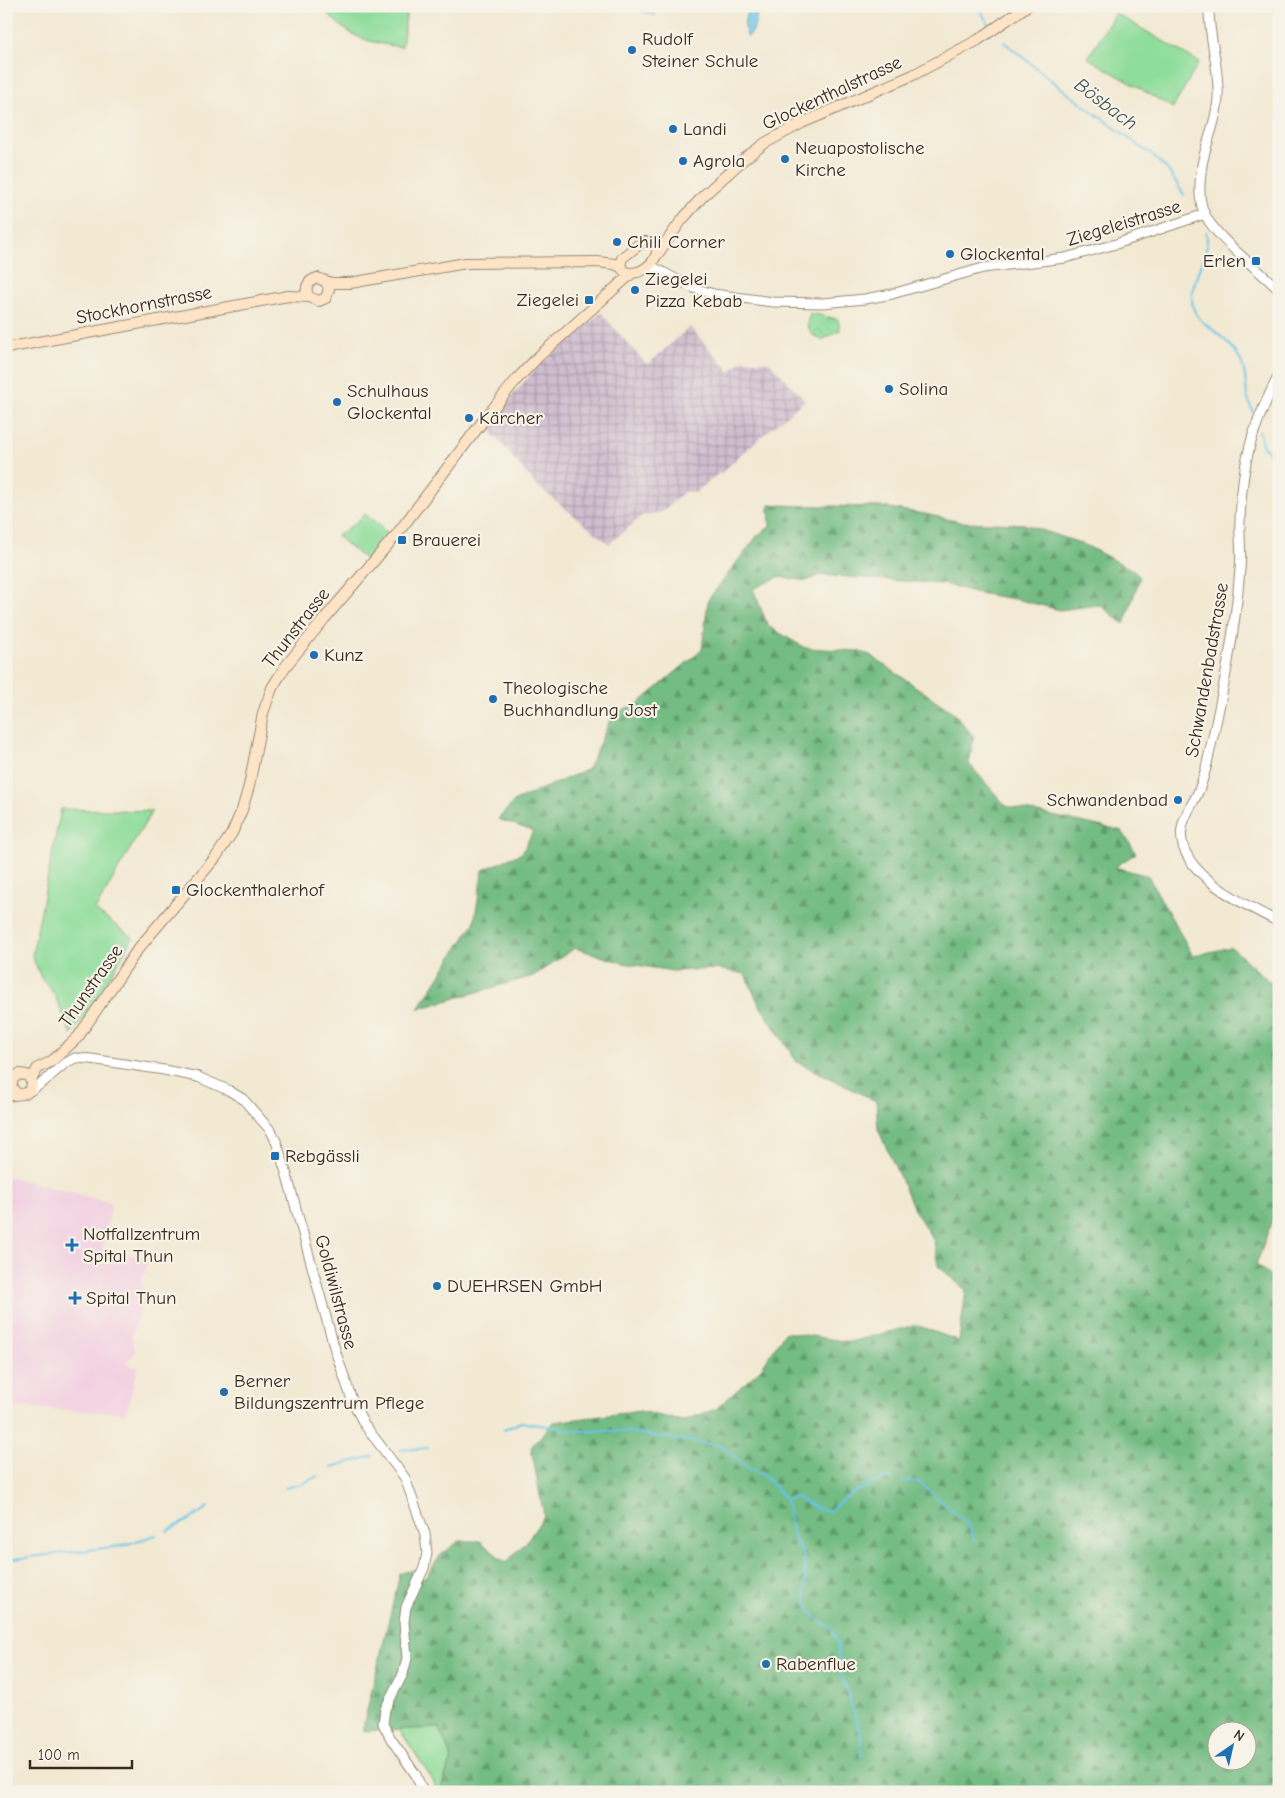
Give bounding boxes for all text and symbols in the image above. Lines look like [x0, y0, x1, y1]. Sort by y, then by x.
place label: Rudolf Steiner Schule [642, 28, 758, 72]
marker: Rudolf Steiner Schule [626, 44, 638, 56]
street label: Glockenthalstrasse [759, 51, 905, 135]
water label: Bösbach [1070, 73, 1142, 135]
place label: Landi [683, 118, 727, 140]
marker: Landi [667, 123, 679, 135]
place label: Neuapostolische Kirche [795, 137, 925, 181]
place label: Agrola [693, 150, 745, 172]
marker: Neuapostolische Kirche [779, 153, 791, 165]
marker: Agrola [677, 155, 689, 167]
street label: Ziegeleistrasse [1064, 195, 1184, 251]
place label: Chili Corner [627, 231, 725, 253]
marker: Chili Corner [611, 236, 623, 248]
place label: Glockental [960, 243, 1045, 265]
marker: Glockental [944, 248, 956, 260]
place label: Erlen [1203, 250, 1246, 272]
marker: Erlen [1250, 255, 1262, 267]
place label: Ziegelei Pizza Kebab [645, 268, 742, 312]
street label: Stockhornstrasse [74, 281, 214, 329]
marker: Ziegelei Pizza Kebab [629, 284, 641, 296]
place label: Ziegelei [517, 289, 579, 311]
marker: Ziegelei [583, 294, 595, 306]
place label: Solina [899, 378, 948, 400]
place label: Schulhaus Glockental [347, 380, 432, 424]
marker: Solina [883, 383, 895, 395]
marker: Schulhaus Glockental [331, 396, 343, 408]
place label: Kärcher [479, 407, 543, 429]
marker: Kärcher [463, 412, 475, 424]
place label: Brauerei [412, 529, 481, 551]
marker: Brauerei [396, 534, 408, 546]
street label: Schwandenbadstrasse [1181, 581, 1233, 759]
street label: Thunstrasse [258, 583, 334, 673]
place label: Kunz [324, 644, 363, 666]
marker: Kunz [308, 649, 320, 661]
place label: Theologische Buchhandlung Jost [503, 677, 658, 721]
marker: Theologische Buchhandlung Jost [487, 693, 499, 705]
place label: Schwandenbad [1047, 789, 1168, 811]
marker: Schwandenbad [1172, 794, 1184, 806]
place label: Glockenthalerhof [186, 879, 326, 901]
marker: Glockenthalerhof [170, 884, 182, 896]
street label: Thunstrasse [54, 940, 128, 1032]
place label: Rebgässli [285, 1145, 360, 1167]
marker: Rebgässli [269, 1150, 281, 1162]
place label: Notfallzentrum Spital Thun [83, 1223, 200, 1267]
street label: Goldiwilstrasse [310, 1232, 362, 1352]
marker: Notfallzentrum Spital Thun [65, 1238, 79, 1252]
place label: DUEHRSEN GmbH [447, 1275, 603, 1297]
marker: DUEHRSEN GmbH [431, 1280, 443, 1292]
place label: Spital Thun [86, 1287, 176, 1309]
marker: Spital Thun [68, 1291, 82, 1305]
place label: Berner Bildungszentrum Pflege [234, 1370, 424, 1414]
marker: Berner Bildungszentrum Pflege [218, 1386, 230, 1398]
place label: Rabenflue [776, 1653, 856, 1675]
marker: Rabenflue [760, 1658, 772, 1670]
north arrow [1208, 1720, 1258, 1770]
text: N [1230, 1726, 1248, 1745]
scale bar [30, 1738, 132, 1770]
text: 100 m [38, 1746, 80, 1764]

